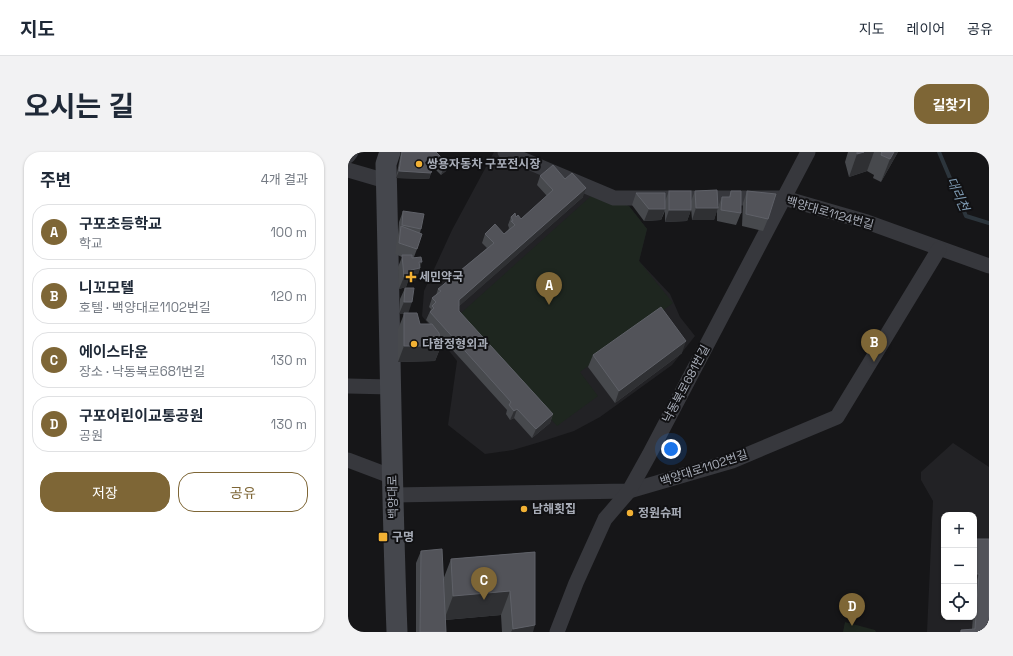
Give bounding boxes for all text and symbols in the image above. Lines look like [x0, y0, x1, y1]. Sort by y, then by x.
text: 지도 [20, 17, 55, 42]
text: 지도 [859, 20, 885, 38]
text: 레이어 [907, 20, 945, 38]
text: 공유 [967, 20, 993, 38]
button: 길찾기 [914, 84, 989, 124]
text: 오시는 길 [24, 88, 134, 124]
place label: 쌍용자동차 구포전시장 [427, 156, 540, 172]
marker: 쌍용자동차 구포전시장 [414, 159, 424, 169]
text: 주변 [40, 169, 71, 191]
text: 4개 결과 [261, 171, 308, 188]
water label: 대리천 [943, 174, 973, 215]
street label: 백양대로1124번길 [784, 193, 876, 233]
text: 구포초등학교 [79, 214, 162, 233]
text: A [50, 224, 58, 241]
text: 100 m [270, 224, 307, 241]
text: 학교 [79, 235, 103, 252]
place label: 세민약국 [419, 269, 463, 285]
marker: 세민약국 [406, 272, 416, 282]
pin: A [536, 272, 562, 305]
text: 니꼬모텔 [79, 278, 134, 297]
text: B [50, 288, 58, 305]
text: 120 m [271, 288, 307, 305]
text: 호텔 · 백양대로1102번길 [79, 299, 211, 316]
pin: B [861, 329, 887, 362]
place label: 다함정형외과 [422, 336, 488, 352]
marker: 다함정형외과 [409, 339, 419, 349]
text: 에이스타운 [79, 342, 148, 361]
street label: 낙동북로681번길 [659, 342, 713, 426]
text: C [50, 352, 58, 369]
text: 130 m [271, 352, 307, 369]
text: 장소 · 낙동북로681번길 [79, 363, 205, 380]
text: 구포어린이교통공원 [79, 406, 203, 425]
text: D [50, 416, 58, 433]
text: 130 m [271, 416, 307, 433]
text: 공원 [79, 427, 103, 444]
your location [661, 439, 681, 459]
street label: 백양대로1102번길 [658, 446, 750, 490]
button: 저장 [40, 472, 170, 512]
button: 공유 [178, 472, 308, 512]
street label: 백양대로 [385, 475, 401, 519]
place label: 남해횟집 [532, 501, 576, 517]
marker: 남해횟집 [519, 504, 529, 514]
place label: 정원슈퍼 [638, 505, 682, 521]
marker: 정원슈퍼 [625, 508, 635, 518]
map controls [941, 512, 977, 620]
button: + [941, 512, 977, 548]
place label: 구명 [392, 529, 414, 545]
marker: 구명 [377, 531, 389, 543]
button: − [941, 548, 977, 584]
pin: C [471, 567, 497, 600]
button: locate [941, 584, 977, 620]
pin: D [839, 593, 865, 626]

